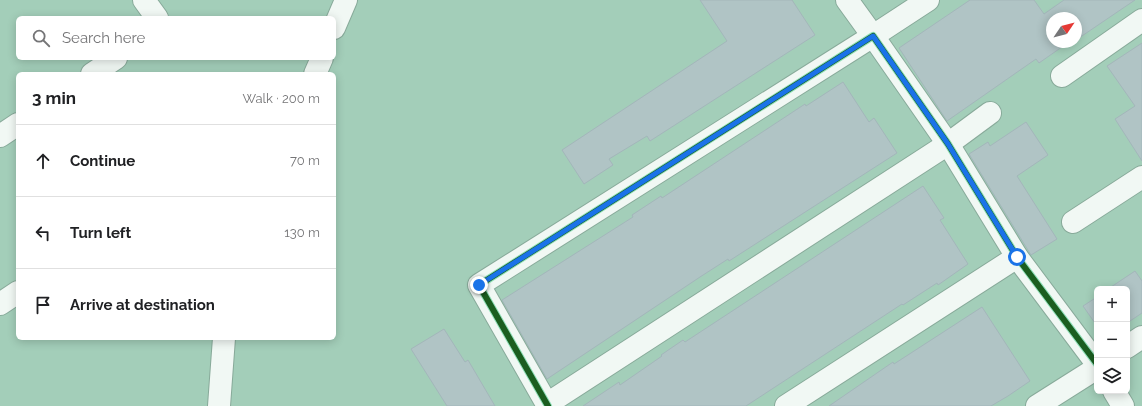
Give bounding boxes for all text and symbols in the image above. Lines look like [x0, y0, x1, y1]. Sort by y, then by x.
north arrow [1046, 12, 1082, 48]
search box [16, 16, 336, 60]
icon: search [30, 27, 52, 49]
text: Search here [62, 29, 145, 47]
text: 3 min [32, 88, 76, 108]
text: Walk · 200 m [243, 91, 320, 106]
icon: ahead [32, 150, 54, 172]
text: Continue [70, 152, 135, 170]
text: 70 m [290, 153, 320, 168]
icon: left [32, 222, 54, 244]
text: Turn left [70, 224, 131, 242]
text: 130 m [284, 225, 320, 240]
route start [1008, 248, 1026, 266]
route end [470, 276, 488, 294]
map controls [1094, 286, 1130, 394]
button: + [1094, 286, 1130, 322]
icon: arrive [32, 294, 54, 316]
text: Arrive at destination [70, 296, 215, 314]
button: − [1094, 322, 1130, 358]
button: layers [1094, 358, 1130, 394]

